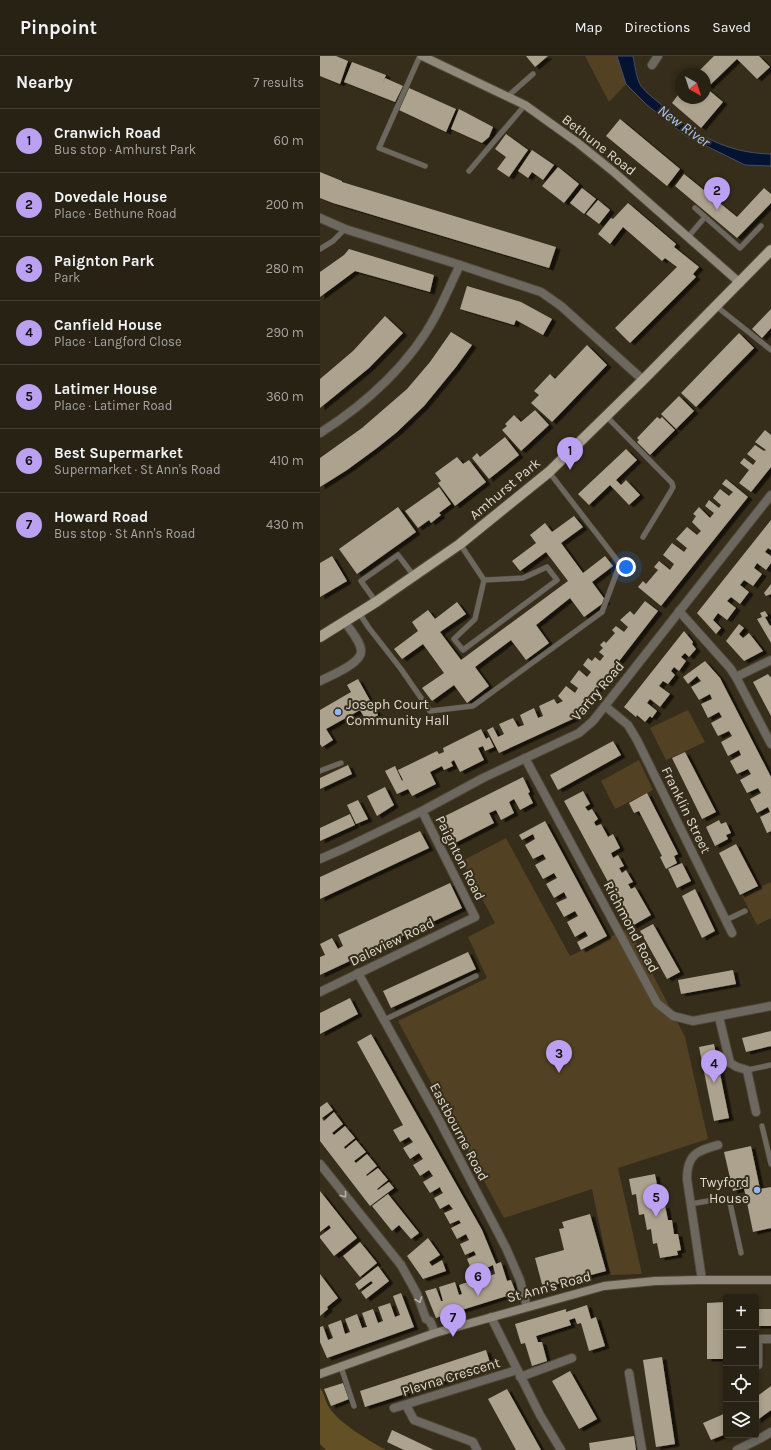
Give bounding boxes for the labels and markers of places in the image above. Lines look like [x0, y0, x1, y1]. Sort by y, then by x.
pin: 2 [704, 177, 730, 210]
pin: 1 [557, 437, 583, 470]
place label: Joseph Court Community Hall [346, 696, 450, 729]
marker: Joseph Court Community Hall [333, 707, 343, 717]
pin: 3 [546, 1040, 572, 1073]
pin: 4 [701, 1050, 727, 1083]
place label: Twyford House [700, 1174, 749, 1207]
pin: 5 [643, 1184, 669, 1217]
marker: Twyford House [752, 1185, 762, 1195]
pin: 6 [465, 1263, 491, 1296]
pin: 7 [440, 1304, 466, 1337]

